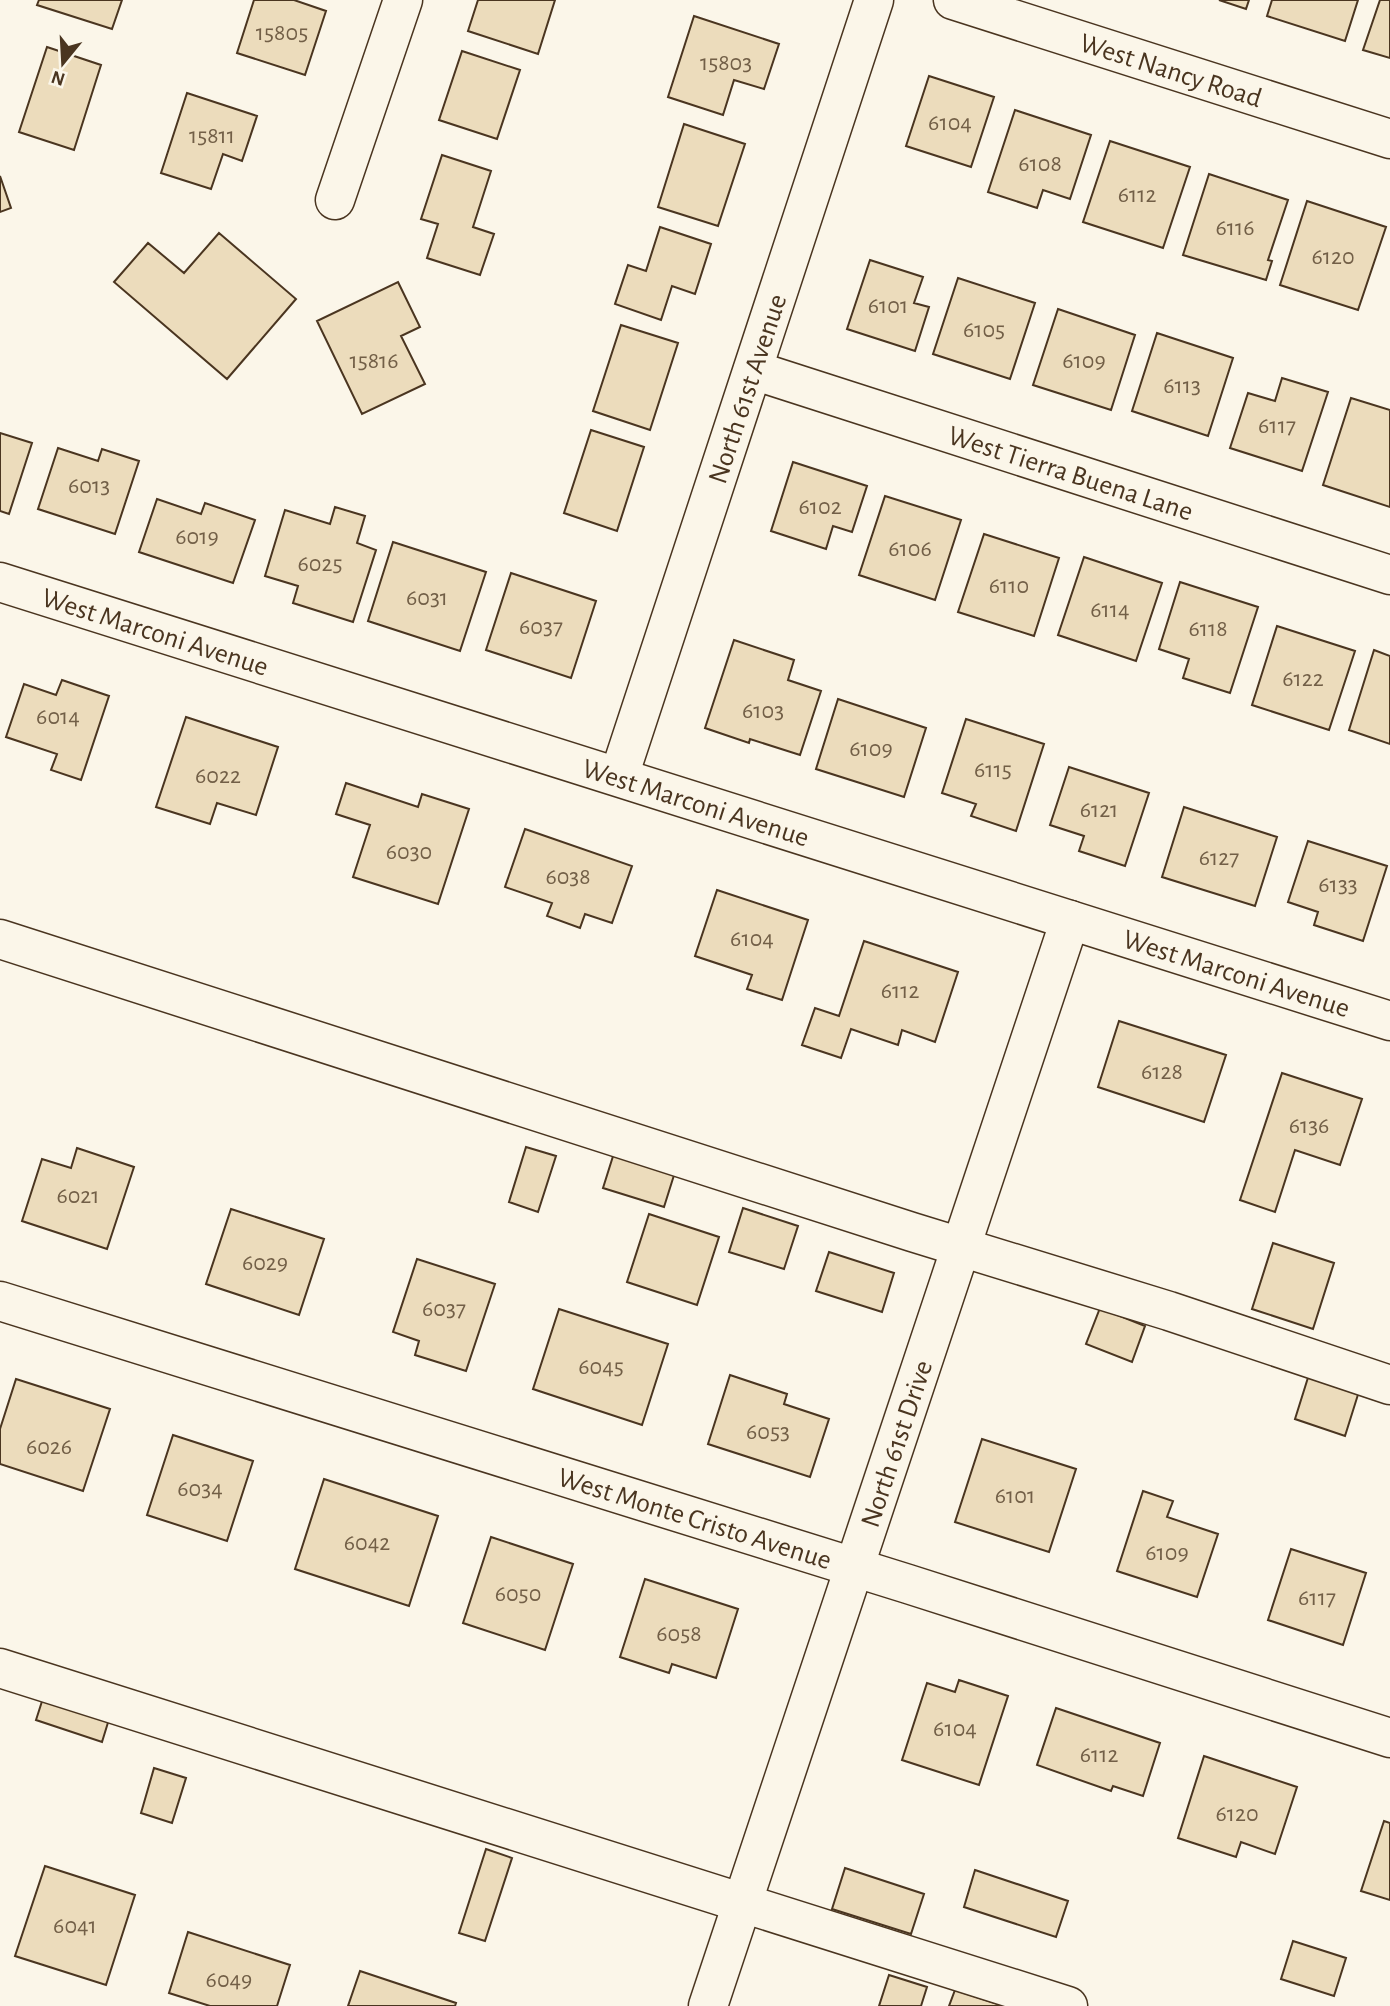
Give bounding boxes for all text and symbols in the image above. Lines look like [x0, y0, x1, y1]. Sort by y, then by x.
house number: 15805 [256, 21, 308, 45]
north arrow [28, 28, 98, 98]
street label: West Nancy Road [1076, 29, 1265, 113]
house number: 15803 [700, 51, 752, 75]
text: N [49, 67, 67, 89]
house number: 6104 [928, 111, 972, 135]
house number: 15811 [189, 124, 235, 148]
house number: 6108 [1018, 152, 1062, 176]
house number: 6112 [1118, 183, 1156, 207]
house number: 6116 [1215, 216, 1255, 240]
house number: 6120 [1311, 245, 1355, 269]
street label: North 61st Avenue [704, 291, 792, 487]
house number: 6101 [868, 294, 908, 318]
house number: 6105 [963, 318, 1005, 342]
house number: 15816 [349, 349, 399, 373]
house number: 6109 [1062, 349, 1106, 373]
house number: 6113 [1163, 374, 1201, 398]
house number: 6117 [1258, 414, 1296, 438]
street label: West Tierra Buena Lane [944, 422, 1196, 527]
house number: 6013 [68, 474, 110, 498]
house number: 6102 [798, 495, 842, 519]
house number: 6019 [175, 525, 219, 549]
house number: 6106 [888, 537, 932, 561]
house number: 6025 [298, 552, 342, 576]
house number: 6110 [989, 574, 1029, 598]
street label: West Marconi Avenue [38, 584, 272, 682]
house number: 6031 [406, 586, 448, 610]
house number: 6114 [1090, 598, 1130, 622]
house number: 6037 [519, 615, 563, 639]
house number: 6118 [1188, 617, 1228, 641]
house number: 6122 [1282, 667, 1324, 691]
house number: 6103 [742, 699, 784, 723]
house number: 6014 [36, 705, 80, 729]
house number: 6109 [849, 737, 893, 761]
street label: West Marconi Avenue [579, 755, 812, 853]
house number: 6115 [974, 758, 1012, 782]
house number: 6022 [195, 764, 241, 788]
house number: 6121 [1080, 798, 1118, 822]
house number: 6030 [386, 840, 432, 864]
house number: 6127 [1199, 846, 1239, 870]
house number: 6038 [545, 865, 591, 889]
house number: 6133 [1318, 873, 1358, 897]
street label: West Marconi Avenue [1119, 926, 1353, 1023]
house number: 6104 [730, 927, 774, 951]
house number: 6112 [881, 979, 919, 1003]
house number: 6128 [1141, 1060, 1183, 1084]
house number: 6136 [1289, 1114, 1329, 1138]
house number: 6021 [56, 1184, 100, 1208]
house number: 6029 [242, 1251, 288, 1275]
house number: 6037 [422, 1297, 466, 1321]
house number: 6045 [578, 1355, 624, 1379]
street label: North 61st Drive [857, 1357, 938, 1531]
house number: 6053 [746, 1420, 790, 1444]
house number: 6026 [26, 1435, 72, 1459]
street label: West Monte Cristo Avenue [554, 1464, 835, 1575]
house number: 6034 [177, 1477, 223, 1501]
house number: 6101 [995, 1484, 1035, 1508]
house number: 6042 [344, 1531, 390, 1555]
house number: 6109 [1145, 1541, 1189, 1565]
house number: 6050 [495, 1582, 541, 1606]
house number: 6117 [1298, 1586, 1336, 1610]
house number: 6058 [656, 1622, 702, 1646]
house number: 6104 [933, 1717, 977, 1741]
house number: 6112 [1080, 1743, 1118, 1767]
house number: 6120 [1215, 1802, 1259, 1826]
house number: 6041 [53, 1914, 97, 1938]
house number: 6049 [206, 1968, 252, 1992]

